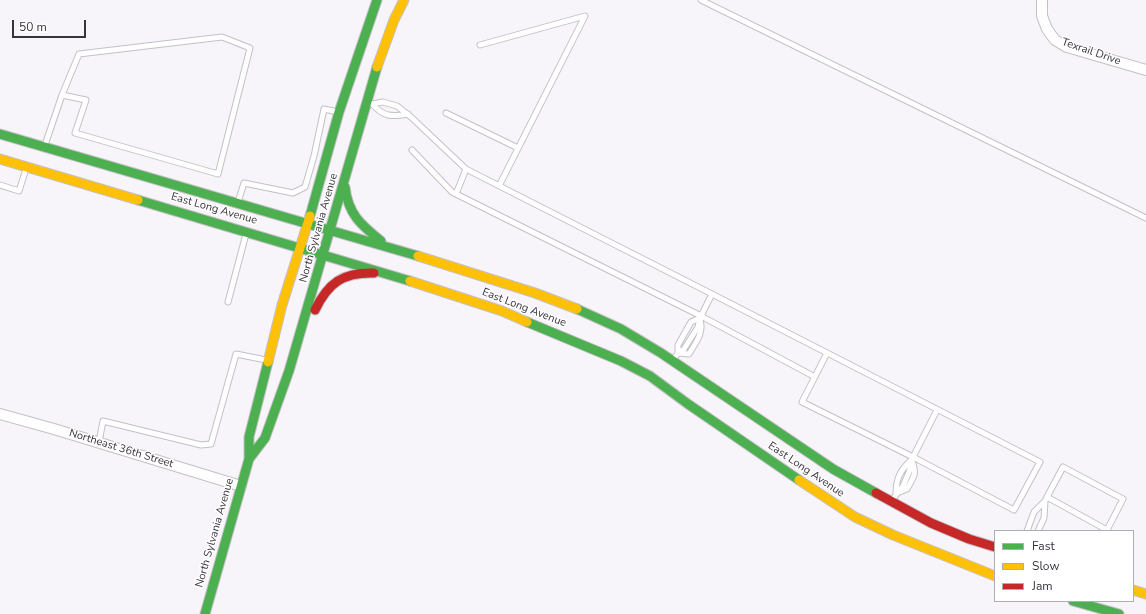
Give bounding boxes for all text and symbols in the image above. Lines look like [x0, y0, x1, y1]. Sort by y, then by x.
scale bar [14, 12, 88, 38]
text: 50 m [19, 19, 47, 35]
street label: Texrail Drive [1060, 36, 1122, 68]
street label: North Sylvania Avenue [297, 172, 341, 284]
street label: East Long Avenue [169, 190, 259, 228]
street label: East Long Avenue [480, 286, 568, 330]
street label: Northeast 36th Street [67, 427, 175, 471]
street label: East Long Avenue [765, 440, 847, 500]
street label: North Sylvania Avenue [193, 477, 237, 589]
legend [994, 530, 1134, 602]
text: Fast [1032, 538, 1055, 554]
text: Slow [1032, 558, 1060, 574]
text: Jam [1032, 578, 1053, 594]

